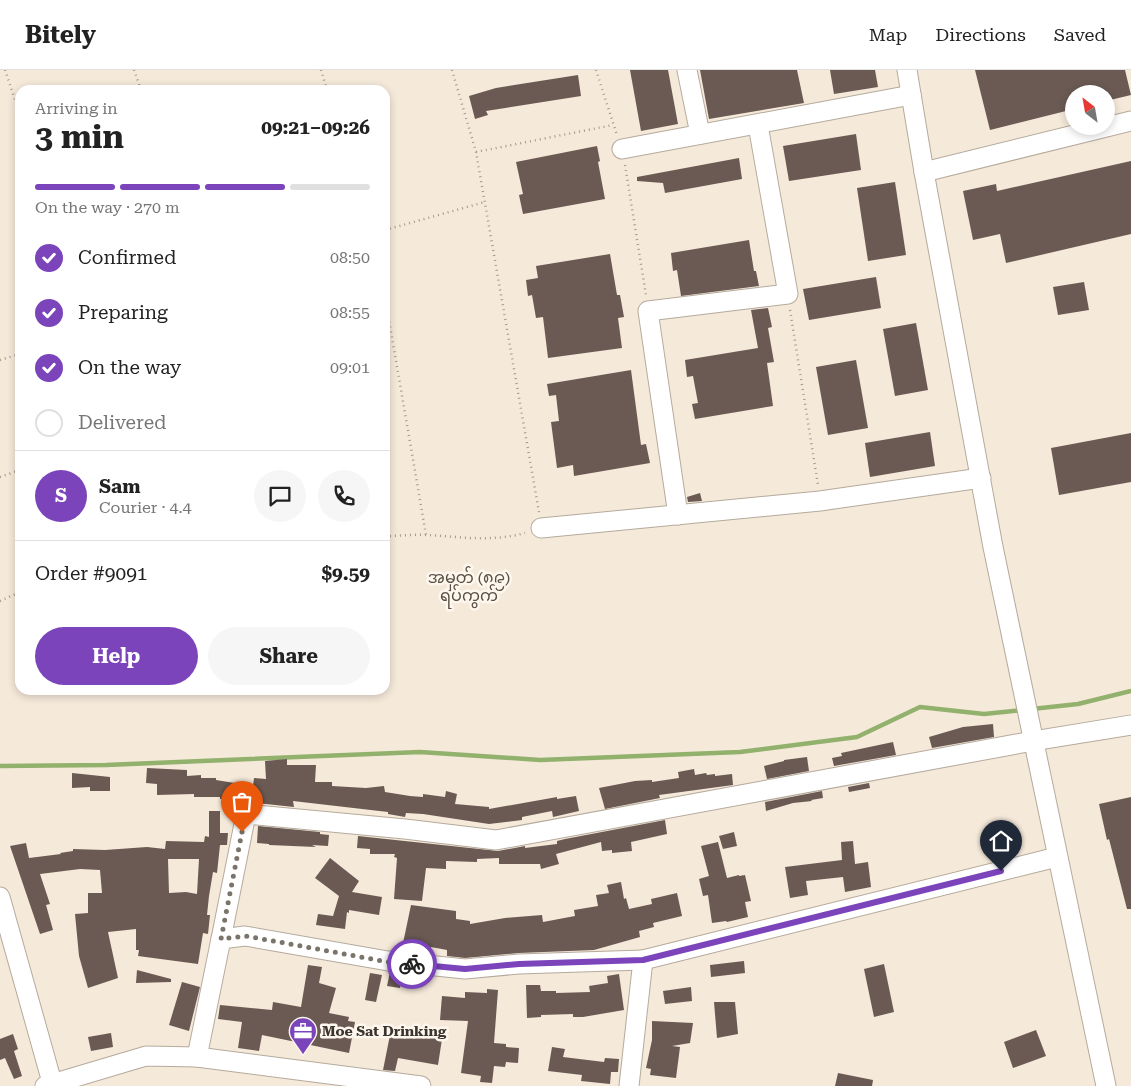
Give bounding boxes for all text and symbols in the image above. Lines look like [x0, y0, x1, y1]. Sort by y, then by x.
text: Bitely [25, 21, 96, 49]
text: Map [869, 24, 907, 45]
text: Directions [935, 24, 1026, 45]
text: Saved [1054, 24, 1106, 45]
north arrow [1065, 85, 1115, 135]
map controls [1065, 85, 1115, 135]
text: Arriving in [35, 99, 118, 118]
text: 09:21–09:26 [261, 116, 370, 139]
text: 3 min [35, 118, 124, 156]
text: On the way · 270 m [35, 198, 180, 217]
icon: check [35, 244, 63, 272]
text: Confirmed [78, 246, 176, 269]
text: 08:50 [330, 248, 370, 267]
icon: check [35, 299, 63, 327]
text: Preparing [78, 301, 168, 324]
text: 08:55 [330, 303, 370, 322]
icon: check [35, 354, 63, 382]
text: On the way [78, 356, 181, 379]
text: 09:01 [330, 358, 370, 377]
text: Delivered [78, 411, 166, 434]
button: chat [254, 470, 306, 522]
button: phone [318, 470, 370, 522]
text: Sam [99, 475, 141, 498]
text: S [55, 484, 67, 507]
text: Courier · 4.4 [99, 498, 192, 517]
text: Order #9091 [35, 562, 147, 585]
text: $9.59 [321, 562, 370, 585]
district label: အမှတ် (၈၉) ရပ်ကွက် [428, 566, 510, 609]
button: Help [35, 627, 198, 685]
button: Share [208, 627, 370, 685]
pin [221, 781, 263, 832]
icon: bag [228, 788, 256, 816]
pin [980, 820, 1022, 871]
icon: home [987, 827, 1015, 855]
courier [387, 939, 437, 989]
icon: bike [398, 950, 426, 978]
office icon: Moe Sat Drinking [288, 1016, 318, 1055]
place label: Moe Sat Drinking [322, 1023, 447, 1039]

